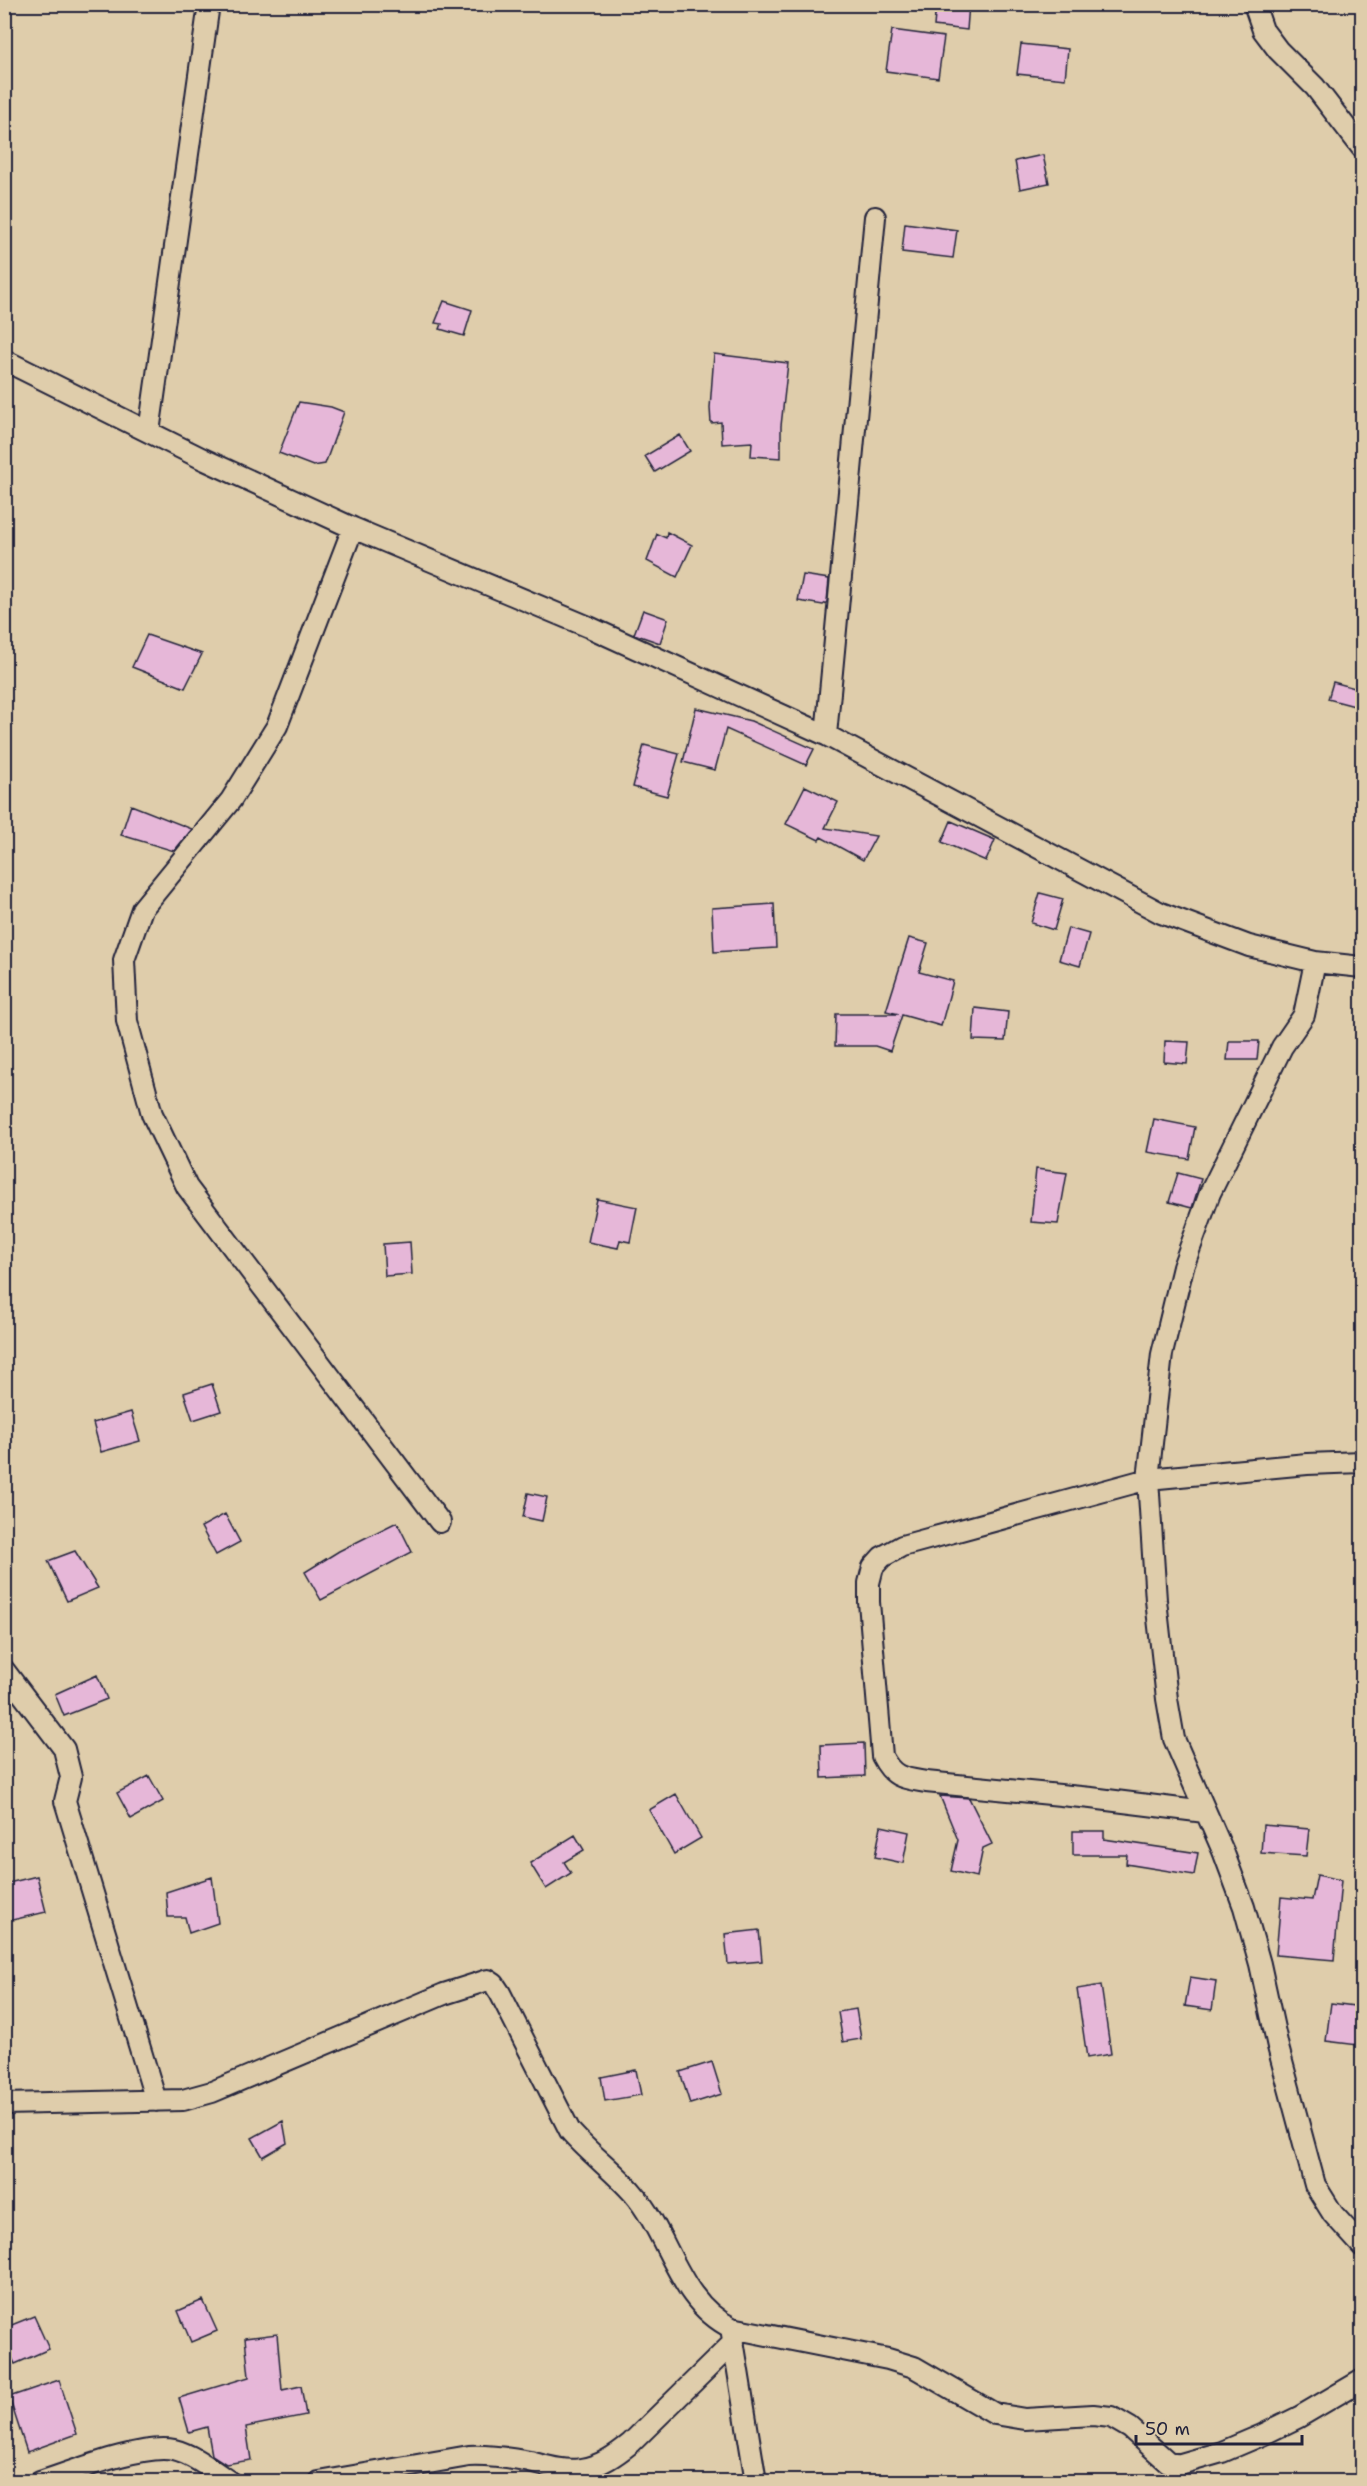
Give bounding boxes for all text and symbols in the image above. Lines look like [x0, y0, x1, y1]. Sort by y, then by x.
scale bar [1136, 2408, 1302, 2446]
text: 50 m [1145, 2417, 1190, 2441]

